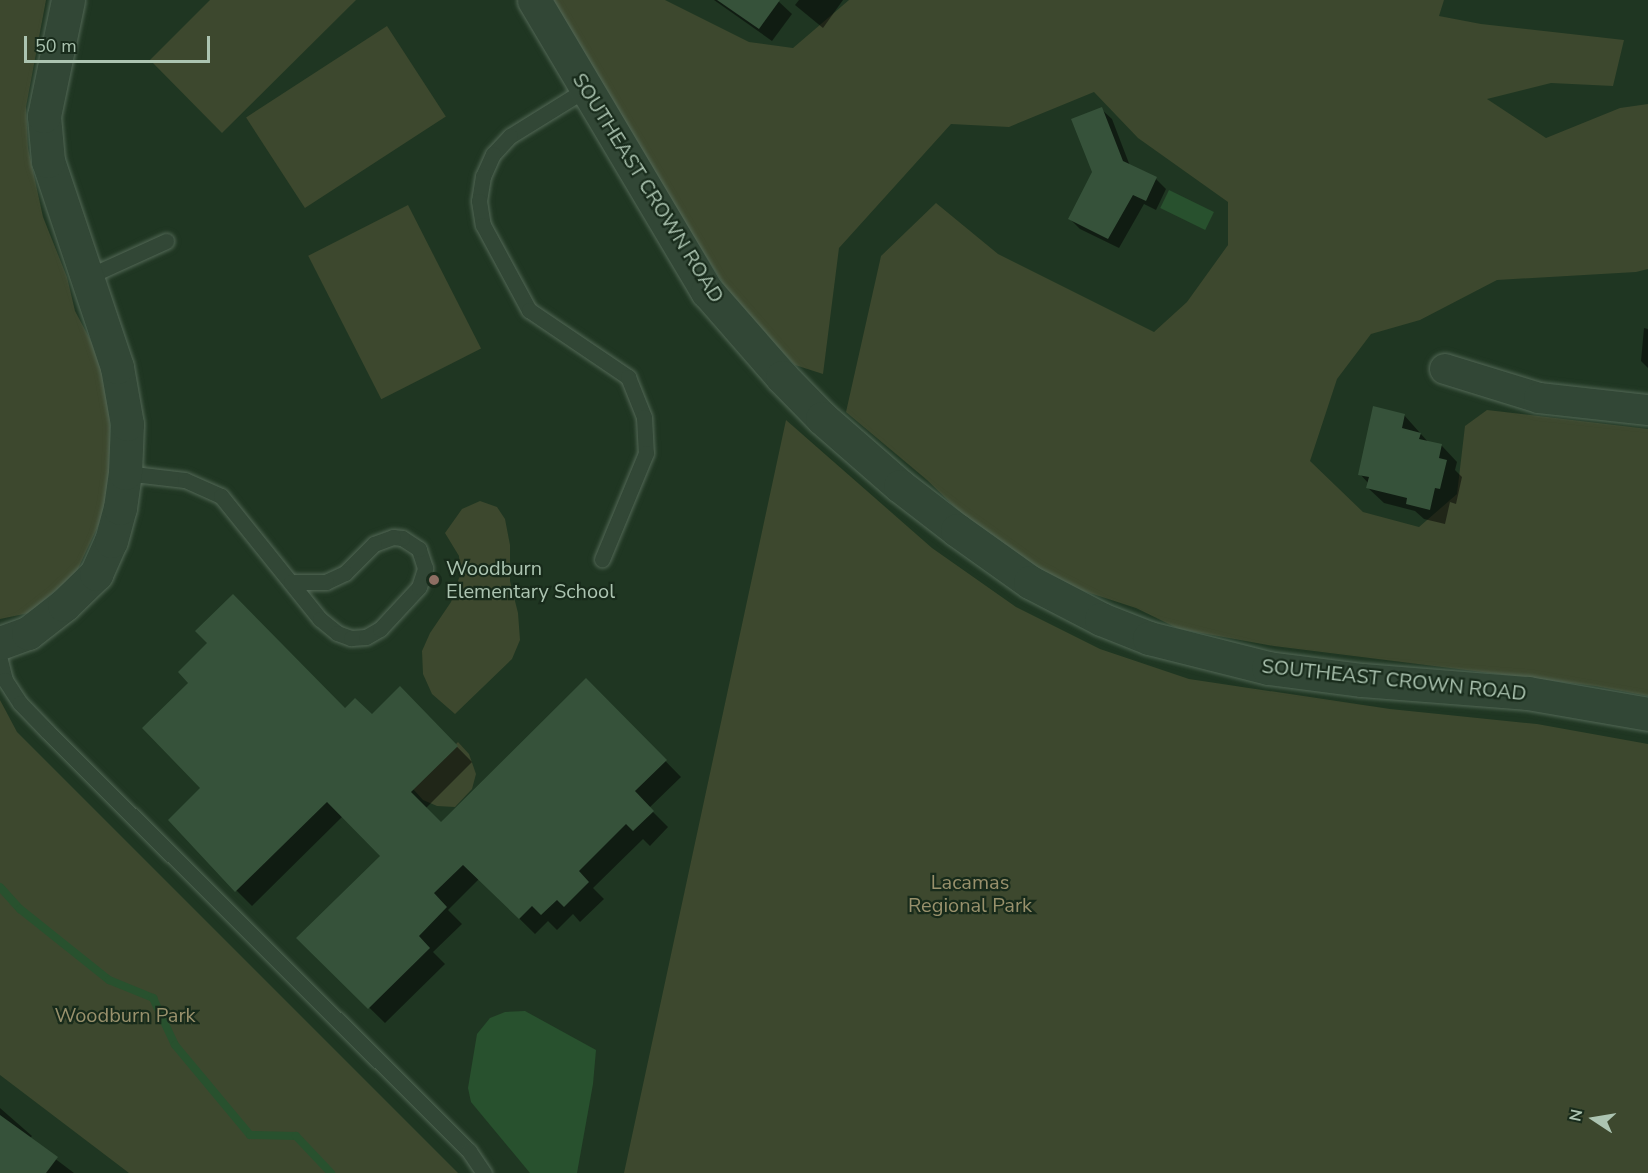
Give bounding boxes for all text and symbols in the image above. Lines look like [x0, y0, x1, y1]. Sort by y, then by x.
scale bar [27, 24, 213, 62]
text: 50 m [35, 34, 77, 58]
street label: SOUTHEAST CROWN ROAD [567, 69, 729, 307]
place label: Woodburn Elementary School [446, 556, 615, 603]
marker: Woodburn Elementary School [427, 573, 441, 587]
street label: SOUTHEAST CROWN ROAD [1260, 654, 1528, 706]
park label: Lacamas Regional Park [908, 871, 1032, 918]
park label: Woodburn Park [54, 1003, 196, 1027]
north arrow [1564, 1089, 1624, 1149]
text: N [1564, 1107, 1588, 1123]

